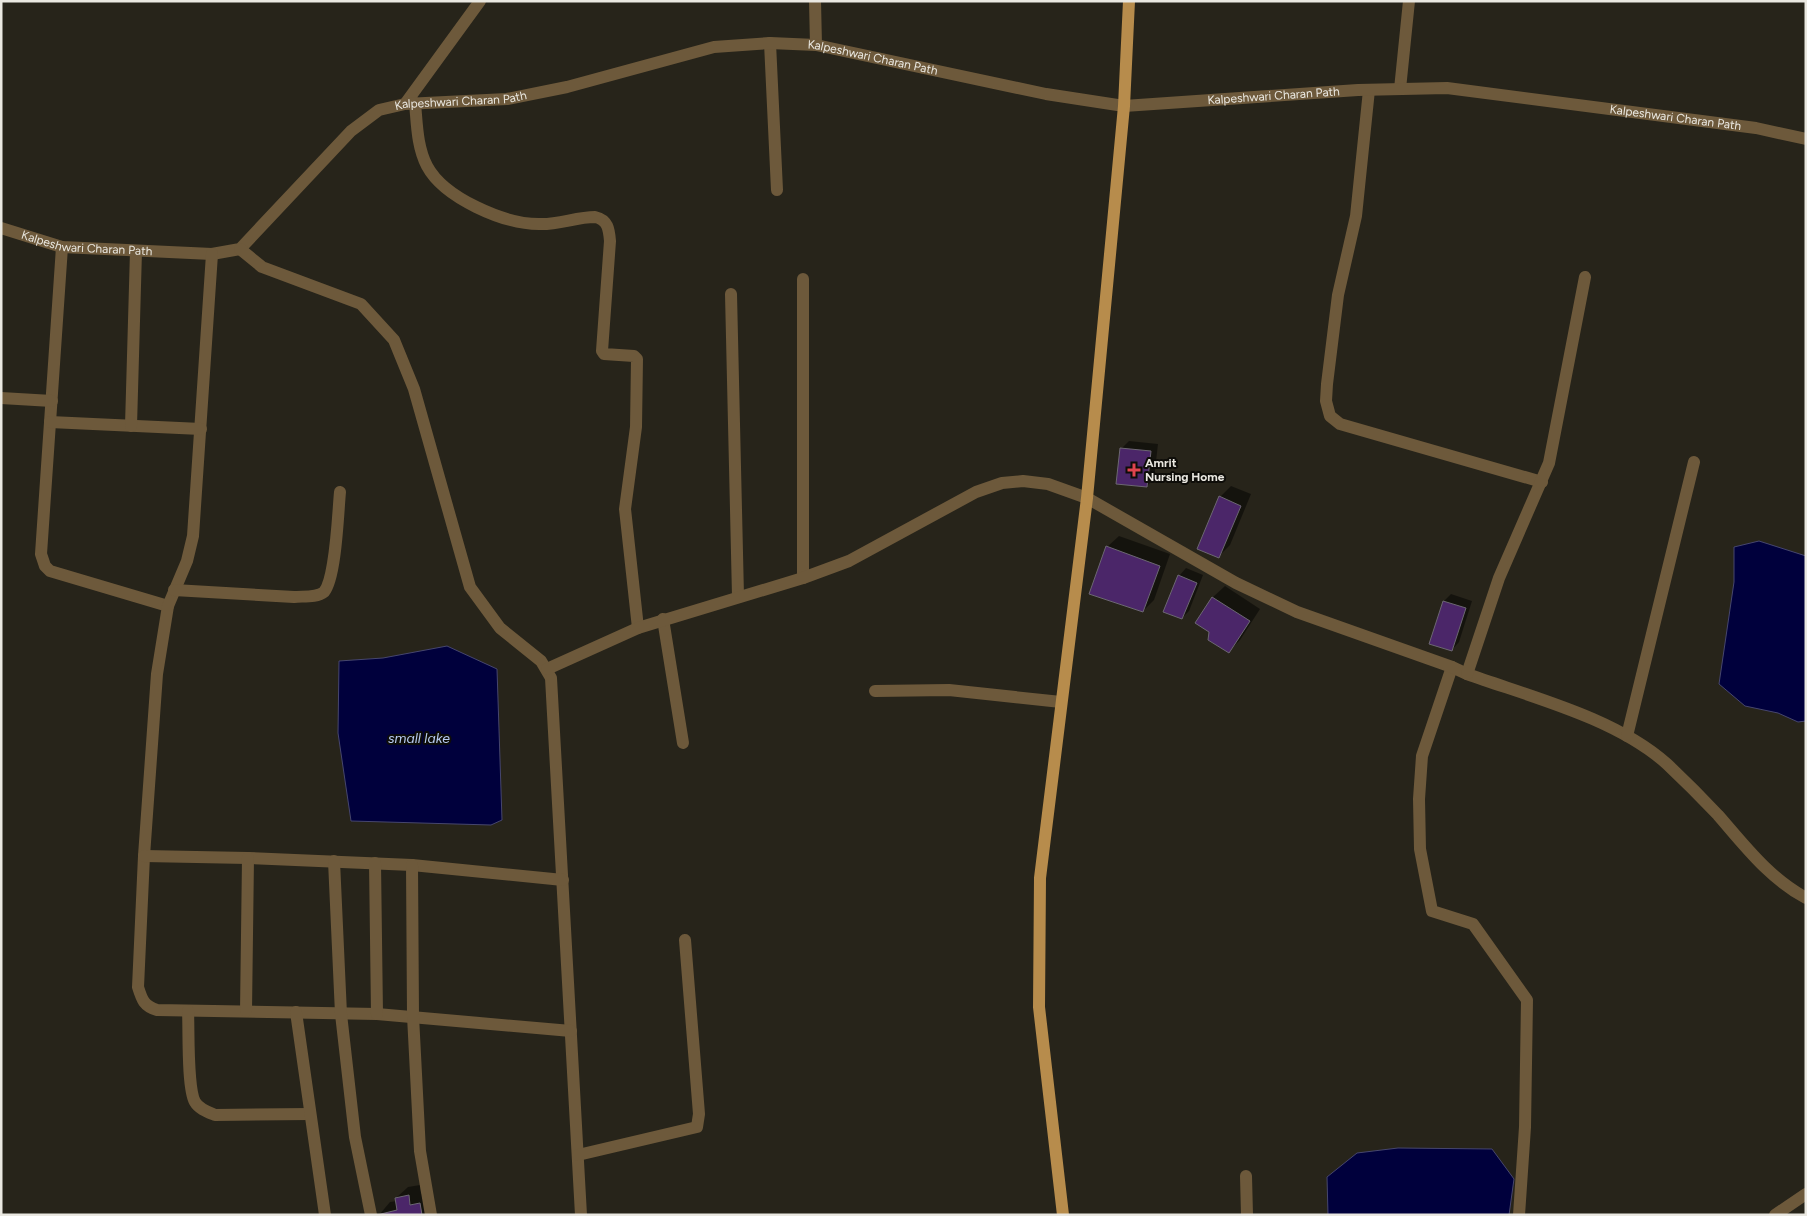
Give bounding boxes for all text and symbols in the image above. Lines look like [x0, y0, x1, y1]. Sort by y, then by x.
street label: Kalpeshwari Charan Path [807, 38, 939, 78]
street label: Kalpeshwari Charan Path [1207, 84, 1340, 107]
street label: Kalpeshwari Charan Path [393, 88, 528, 113]
street label: Kalpeshwari Charan Path [1609, 102, 1742, 133]
street label: Kalpeshwari Charan Path [20, 228, 153, 258]
place label: Amrit Nursing Home [1145, 456, 1225, 484]
marker: Amrit Nursing Home [1127, 463, 1141, 477]
water label: small lake [388, 730, 450, 747]

